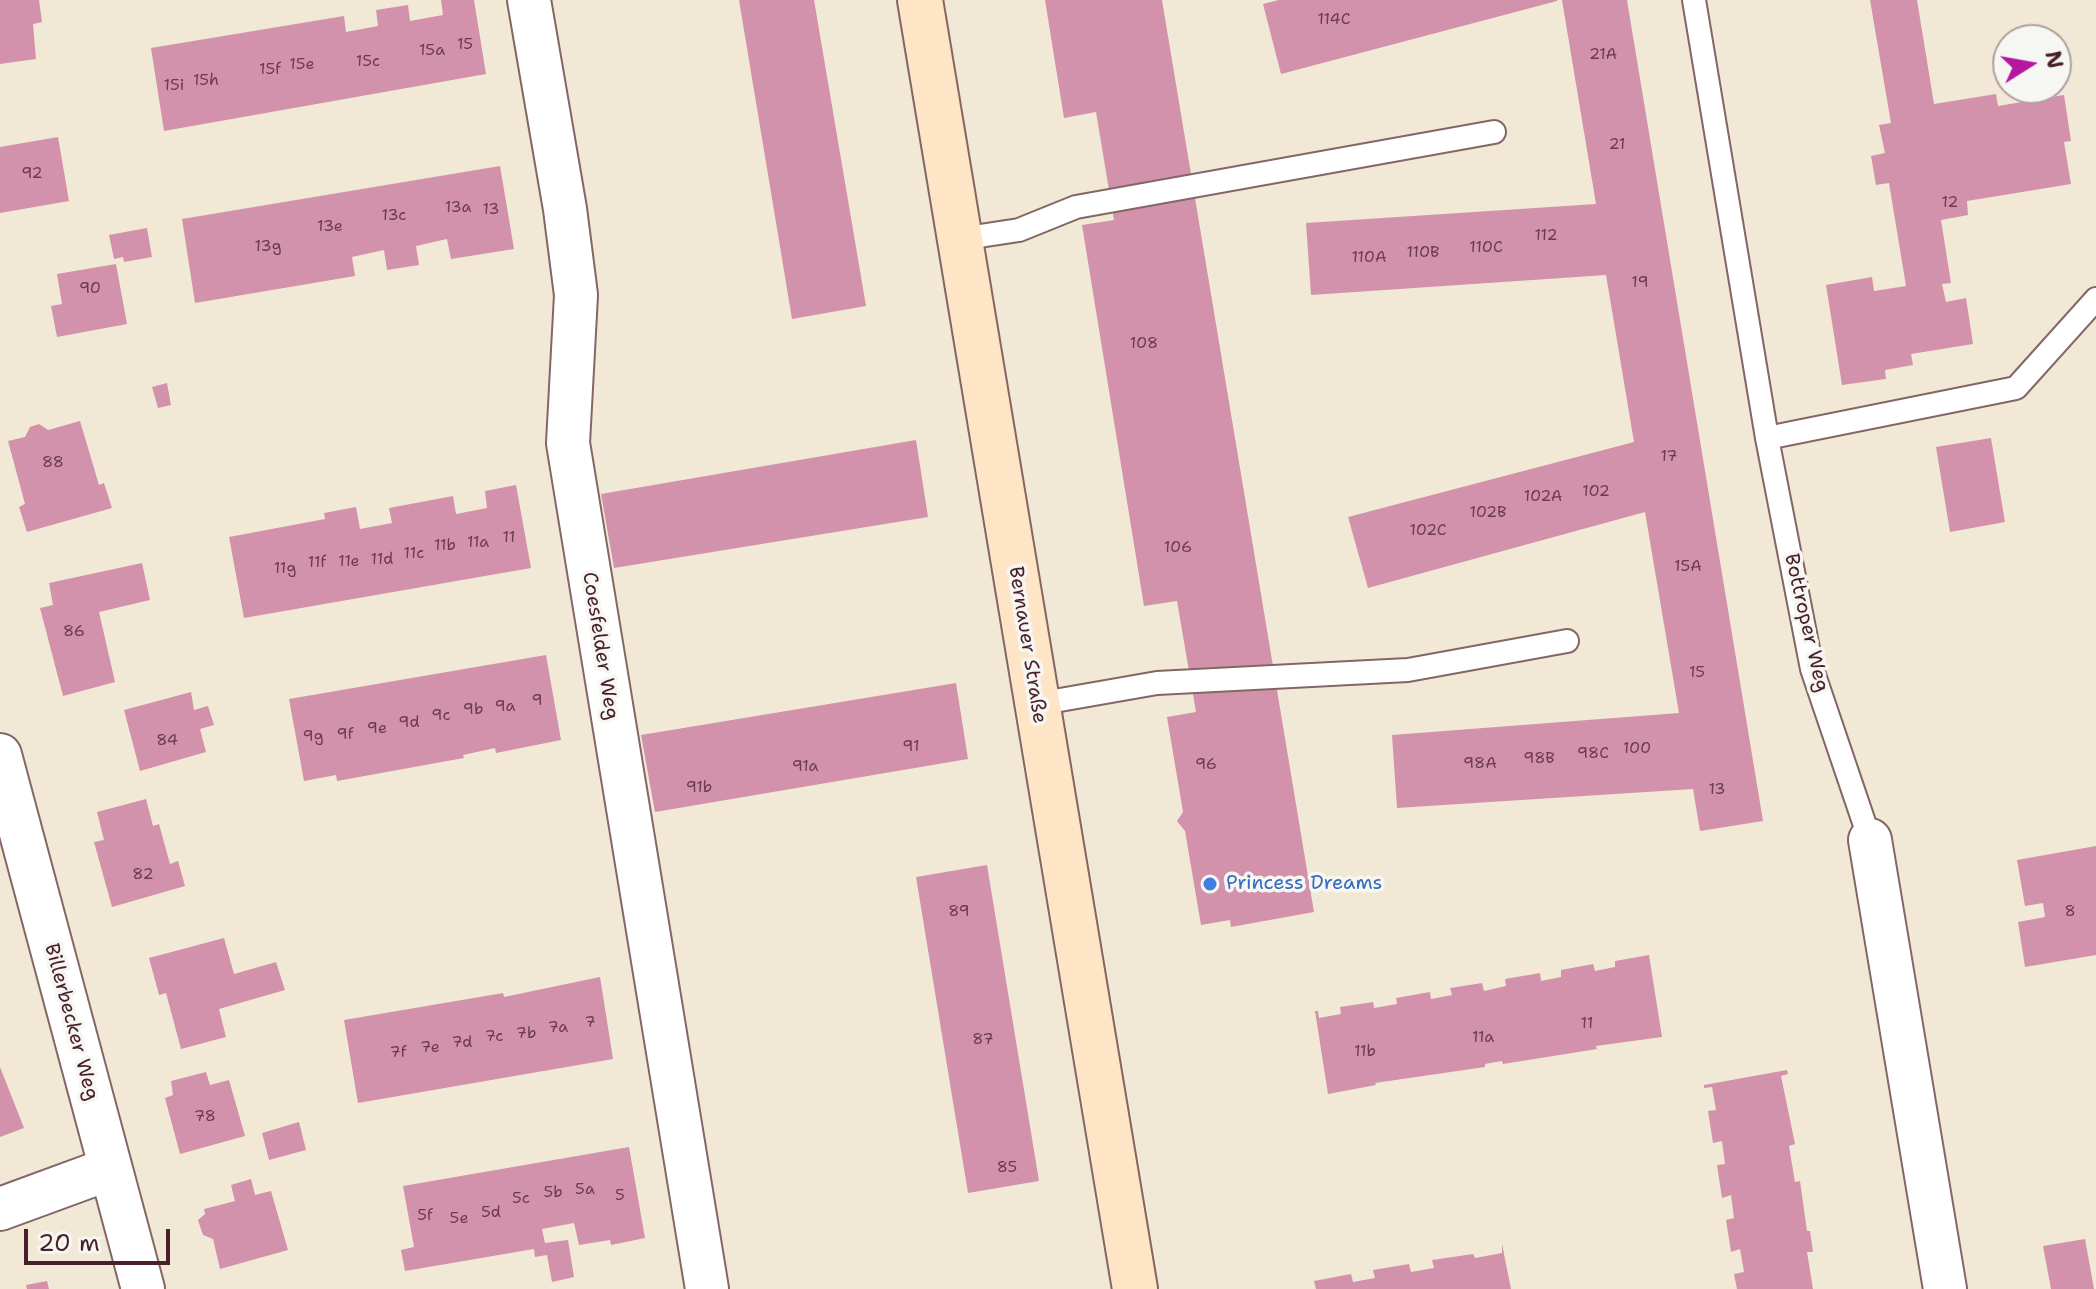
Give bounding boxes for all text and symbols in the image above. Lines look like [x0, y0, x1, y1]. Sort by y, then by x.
house number: 114C [1317, 10, 1351, 30]
north arrow [1992, 24, 2072, 104]
house number: 15 [457, 35, 473, 55]
house number: 15a [419, 41, 445, 61]
house number: 21A [1589, 45, 1617, 65]
text: N [2038, 48, 2070, 71]
house number: 15c [356, 52, 380, 72]
house number: 15e [289, 55, 315, 75]
house number: 15f [259, 60, 281, 80]
house number: 15h [193, 71, 219, 91]
house number: 15i [164, 76, 184, 96]
house number: 21 [1608, 135, 1626, 155]
house number: 92 [21, 164, 43, 184]
house number: 12 [1941, 193, 1959, 213]
house number: 13a [445, 198, 471, 218]
house number: 13 [482, 200, 500, 220]
house number: 13c [382, 206, 406, 226]
house number: 13e [317, 217, 343, 237]
house number: 112 [1534, 226, 1558, 246]
house number: 13g [255, 237, 281, 257]
house number: 110C [1469, 238, 1503, 258]
house number: 110B [1406, 243, 1440, 263]
house number: 110A [1351, 248, 1387, 268]
house number: 19 [1631, 273, 1649, 293]
house number: 90 [79, 279, 101, 299]
house number: 108 [1130, 334, 1158, 354]
house number: 17 [1660, 447, 1678, 467]
house number: 88 [42, 453, 64, 473]
house number: 102 [1582, 482, 1610, 502]
house number: 102A [1524, 487, 1562, 507]
house number: 102B [1470, 503, 1506, 523]
house number: 102C [1409, 521, 1447, 541]
house number: 11 [503, 528, 515, 548]
house number: 11a [467, 533, 489, 553]
house number: 11b [434, 536, 456, 556]
house number: 106 [1164, 538, 1192, 558]
house number: 11c [404, 544, 424, 564]
house number: 11d [371, 550, 393, 570]
street label: Bottroper Weg [1778, 551, 1834, 695]
house number: 11e [338, 552, 360, 572]
house number: 11f [308, 553, 326, 573]
house number: 15A [1674, 557, 1702, 577]
house number: 11g [274, 559, 296, 579]
street label: Bernauer Straße [1003, 565, 1051, 725]
street label: Coesfelder Weg [576, 570, 624, 722]
house number: 86 [63, 622, 85, 642]
house number: 15 [1689, 663, 1705, 683]
house number: 9 [531, 691, 543, 711]
house number: 9a [495, 697, 515, 717]
house number: 9b [463, 700, 483, 720]
house number: 9c [431, 706, 451, 726]
house number: 9d [398, 713, 420, 733]
house number: 9e [367, 719, 387, 739]
house number: 9f [336, 725, 354, 745]
house number: 9g [302, 727, 324, 747]
house number: 84 [156, 731, 178, 751]
house number: 91 [902, 737, 920, 757]
house number: 100 [1623, 739, 1651, 759]
house number: 98C [1577, 744, 1609, 764]
house number: 98B [1523, 749, 1555, 769]
house number: 98A [1463, 754, 1497, 774]
house number: 96 [1195, 755, 1217, 775]
house number: 91a [792, 757, 818, 777]
house number: 91b [686, 778, 712, 798]
house number: 13 [1708, 780, 1726, 800]
house number: 82 [132, 865, 154, 885]
place label: Princess Dreams [1226, 872, 1382, 896]
marker: Princess Dreams [1201, 875, 1219, 893]
house number: 89 [948, 902, 970, 922]
house number: 8 [2064, 902, 2076, 922]
street label: Billerbecker Weg [39, 941, 103, 1103]
house number: 7 [584, 1013, 596, 1033]
house number: 11 [1581, 1014, 1593, 1034]
house number: 7a [548, 1018, 568, 1038]
house number: 7b [516, 1024, 536, 1044]
house number: 7c [485, 1027, 503, 1047]
house number: 11a [1472, 1028, 1494, 1048]
house number: 87 [972, 1030, 994, 1050]
house number: 7d [452, 1033, 472, 1053]
house number: 7e [420, 1038, 440, 1058]
house number: 11b [1354, 1042, 1376, 1062]
house number: 7f [389, 1043, 407, 1063]
house number: 78 [194, 1107, 216, 1127]
house number: 85 [997, 1158, 1017, 1178]
house number: 5a [575, 1180, 595, 1200]
house number: 5b [543, 1183, 563, 1203]
house number: 5 [615, 1186, 625, 1206]
house number: 5c [512, 1189, 530, 1209]
house number: 5d [481, 1203, 501, 1223]
house number: 5f [417, 1206, 433, 1226]
house number: 5e [450, 1209, 468, 1229]
scale bar [28, 1213, 174, 1263]
text: 20 m [38, 1227, 100, 1259]

